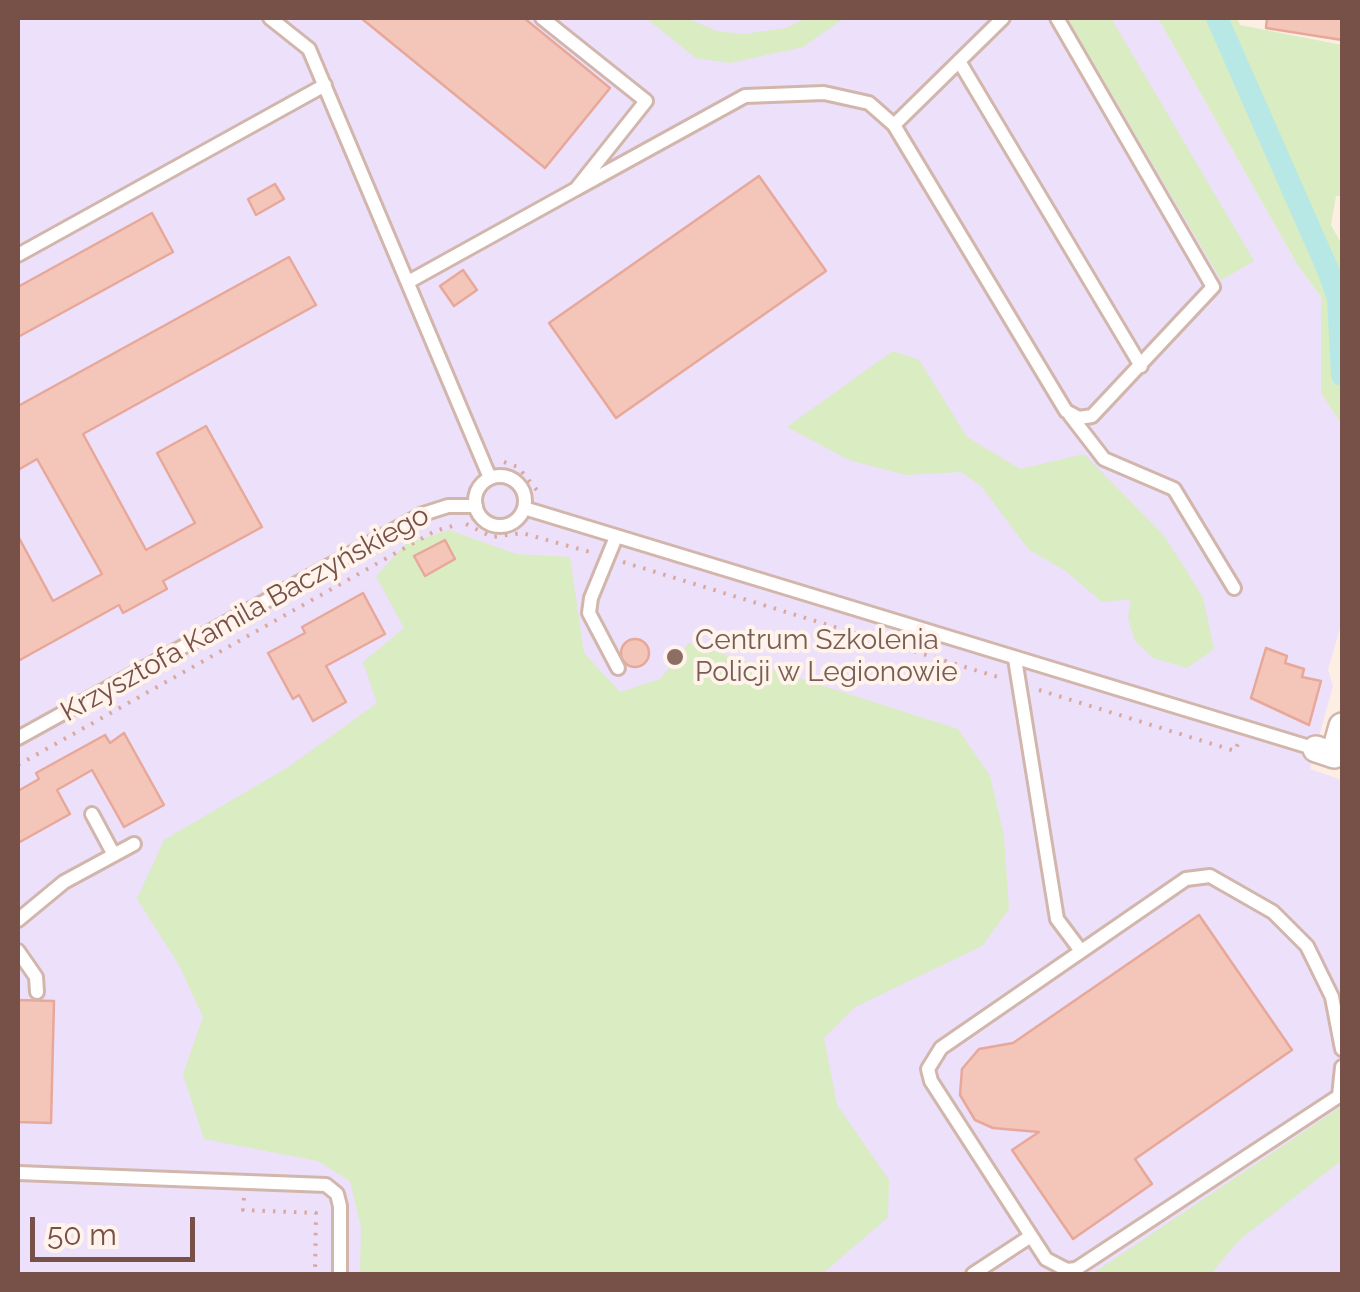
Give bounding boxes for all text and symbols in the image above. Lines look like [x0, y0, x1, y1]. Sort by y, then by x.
street label: Krzysztofa Kamila Baczyńskiego [55, 499, 435, 729]
place label: Centrum Szkolenia Policji w Legionowie [695, 624, 958, 690]
marker: Centrum Szkolenia Policji w Legionowie [664, 646, 686, 668]
scale bar [35, 1197, 200, 1259]
text: 50 m [47, 1217, 117, 1252]

